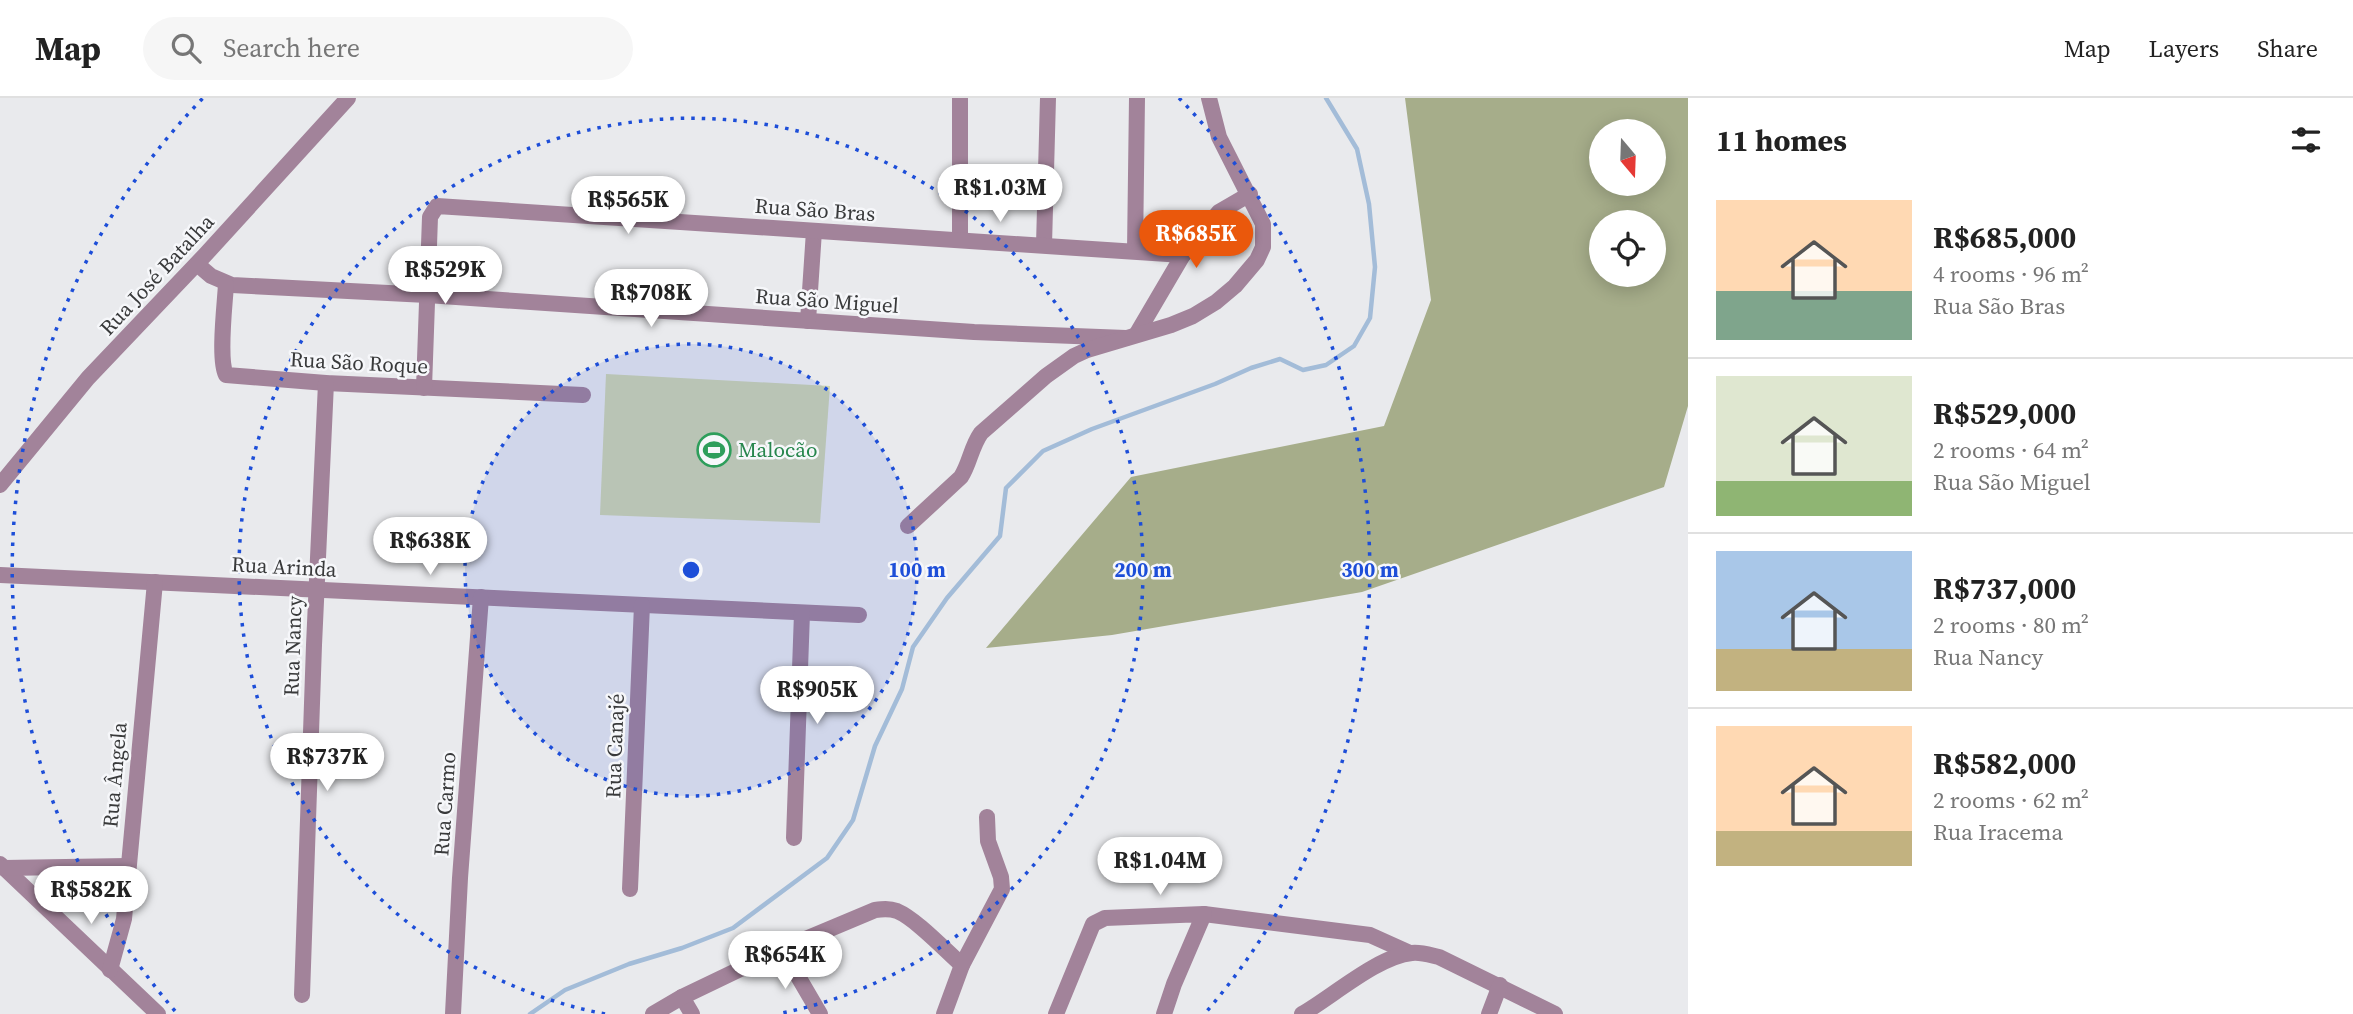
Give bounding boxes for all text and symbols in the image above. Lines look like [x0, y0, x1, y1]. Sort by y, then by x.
search box [143, 17, 633, 80]
text: Map [35, 26, 101, 71]
icon: search [167, 29, 205, 67]
text: Search here [223, 30, 360, 66]
text: Map [2064, 32, 2111, 65]
text: Layers [2149, 32, 2219, 65]
text: Share [2257, 32, 2318, 65]
north arrow [1589, 119, 1666, 196]
map controls [1589, 119, 1666, 287]
text: 11 homes [1716, 120, 1847, 161]
icon: filters [2287, 121, 2325, 159]
pin: R$1.03M [935, 164, 1065, 224]
text: R$1.03M [953, 171, 1047, 203]
pin: R$565K [571, 176, 685, 236]
text: R$565K [587, 183, 669, 215]
street label: Rua São Bras [754, 191, 876, 228]
street label: Rua José Batalha [93, 208, 221, 342]
button: locate [1589, 210, 1666, 287]
pin: R$685K [1139, 211, 1253, 270]
text: R$685K [1155, 217, 1237, 249]
text: R$685,000 [1933, 217, 2076, 258]
icon: home [1772, 228, 1856, 312]
pin: R$529K [388, 246, 502, 306]
text: R$529K [404, 253, 486, 285]
text: 4 rooms · 96 m² [1933, 258, 2089, 290]
pin: R$708K [594, 270, 708, 329]
text: R$708K [610, 276, 692, 308]
street label: Rua São Miguel [754, 281, 900, 320]
text: Rua São Bras [1933, 290, 2065, 322]
street label: Rua São Roque [289, 344, 429, 381]
text: R$529,000 [1933, 393, 2076, 434]
icon: home [1772, 404, 1856, 488]
sports icon: Malocão [695, 431, 733, 469]
text: 2 rooms · 64 m² [1933, 434, 2089, 466]
place label: Malocão [738, 435, 817, 464]
text: Rua São Miguel [1933, 466, 2091, 498]
pin: R$638K [373, 518, 487, 577]
text: R$638K [389, 524, 471, 556]
street label: Rua Arinda [231, 549, 338, 584]
text: 100 m [888, 555, 946, 584]
text: 200 m [1114, 555, 1172, 584]
text: 300 m [1341, 555, 1399, 584]
centre of rings [679, 558, 703, 582]
text: R$737,000 [1933, 568, 2076, 609]
icon: home [1772, 579, 1856, 663]
street label: Rua Nancy [276, 595, 309, 697]
text: 2 rooms · 80 m² [1933, 609, 2089, 641]
text: Rua Nancy [1933, 641, 2043, 673]
pin: R$905K [760, 666, 874, 726]
text: R$905K [776, 673, 858, 705]
street label: Rua Canajé [598, 693, 631, 799]
street label: Rua Ângela [95, 721, 134, 829]
pin: R$737K [270, 734, 384, 793]
text: R$737K [286, 740, 368, 772]
text: R$582,000 [1933, 743, 2076, 784]
street label: Rua Carmo [426, 751, 463, 857]
icon: home [1772, 754, 1856, 838]
text: 2 rooms · 62 m² [1933, 784, 2089, 816]
text: Rua Iracema [1933, 816, 2063, 848]
pin: R$1.04M [1095, 838, 1225, 897]
text: R$1.04M [1113, 844, 1207, 876]
pin: R$582K [34, 866, 148, 926]
text: R$582K [50, 873, 132, 905]
pin: R$654K [728, 932, 842, 991]
text: R$654K [744, 938, 826, 970]

